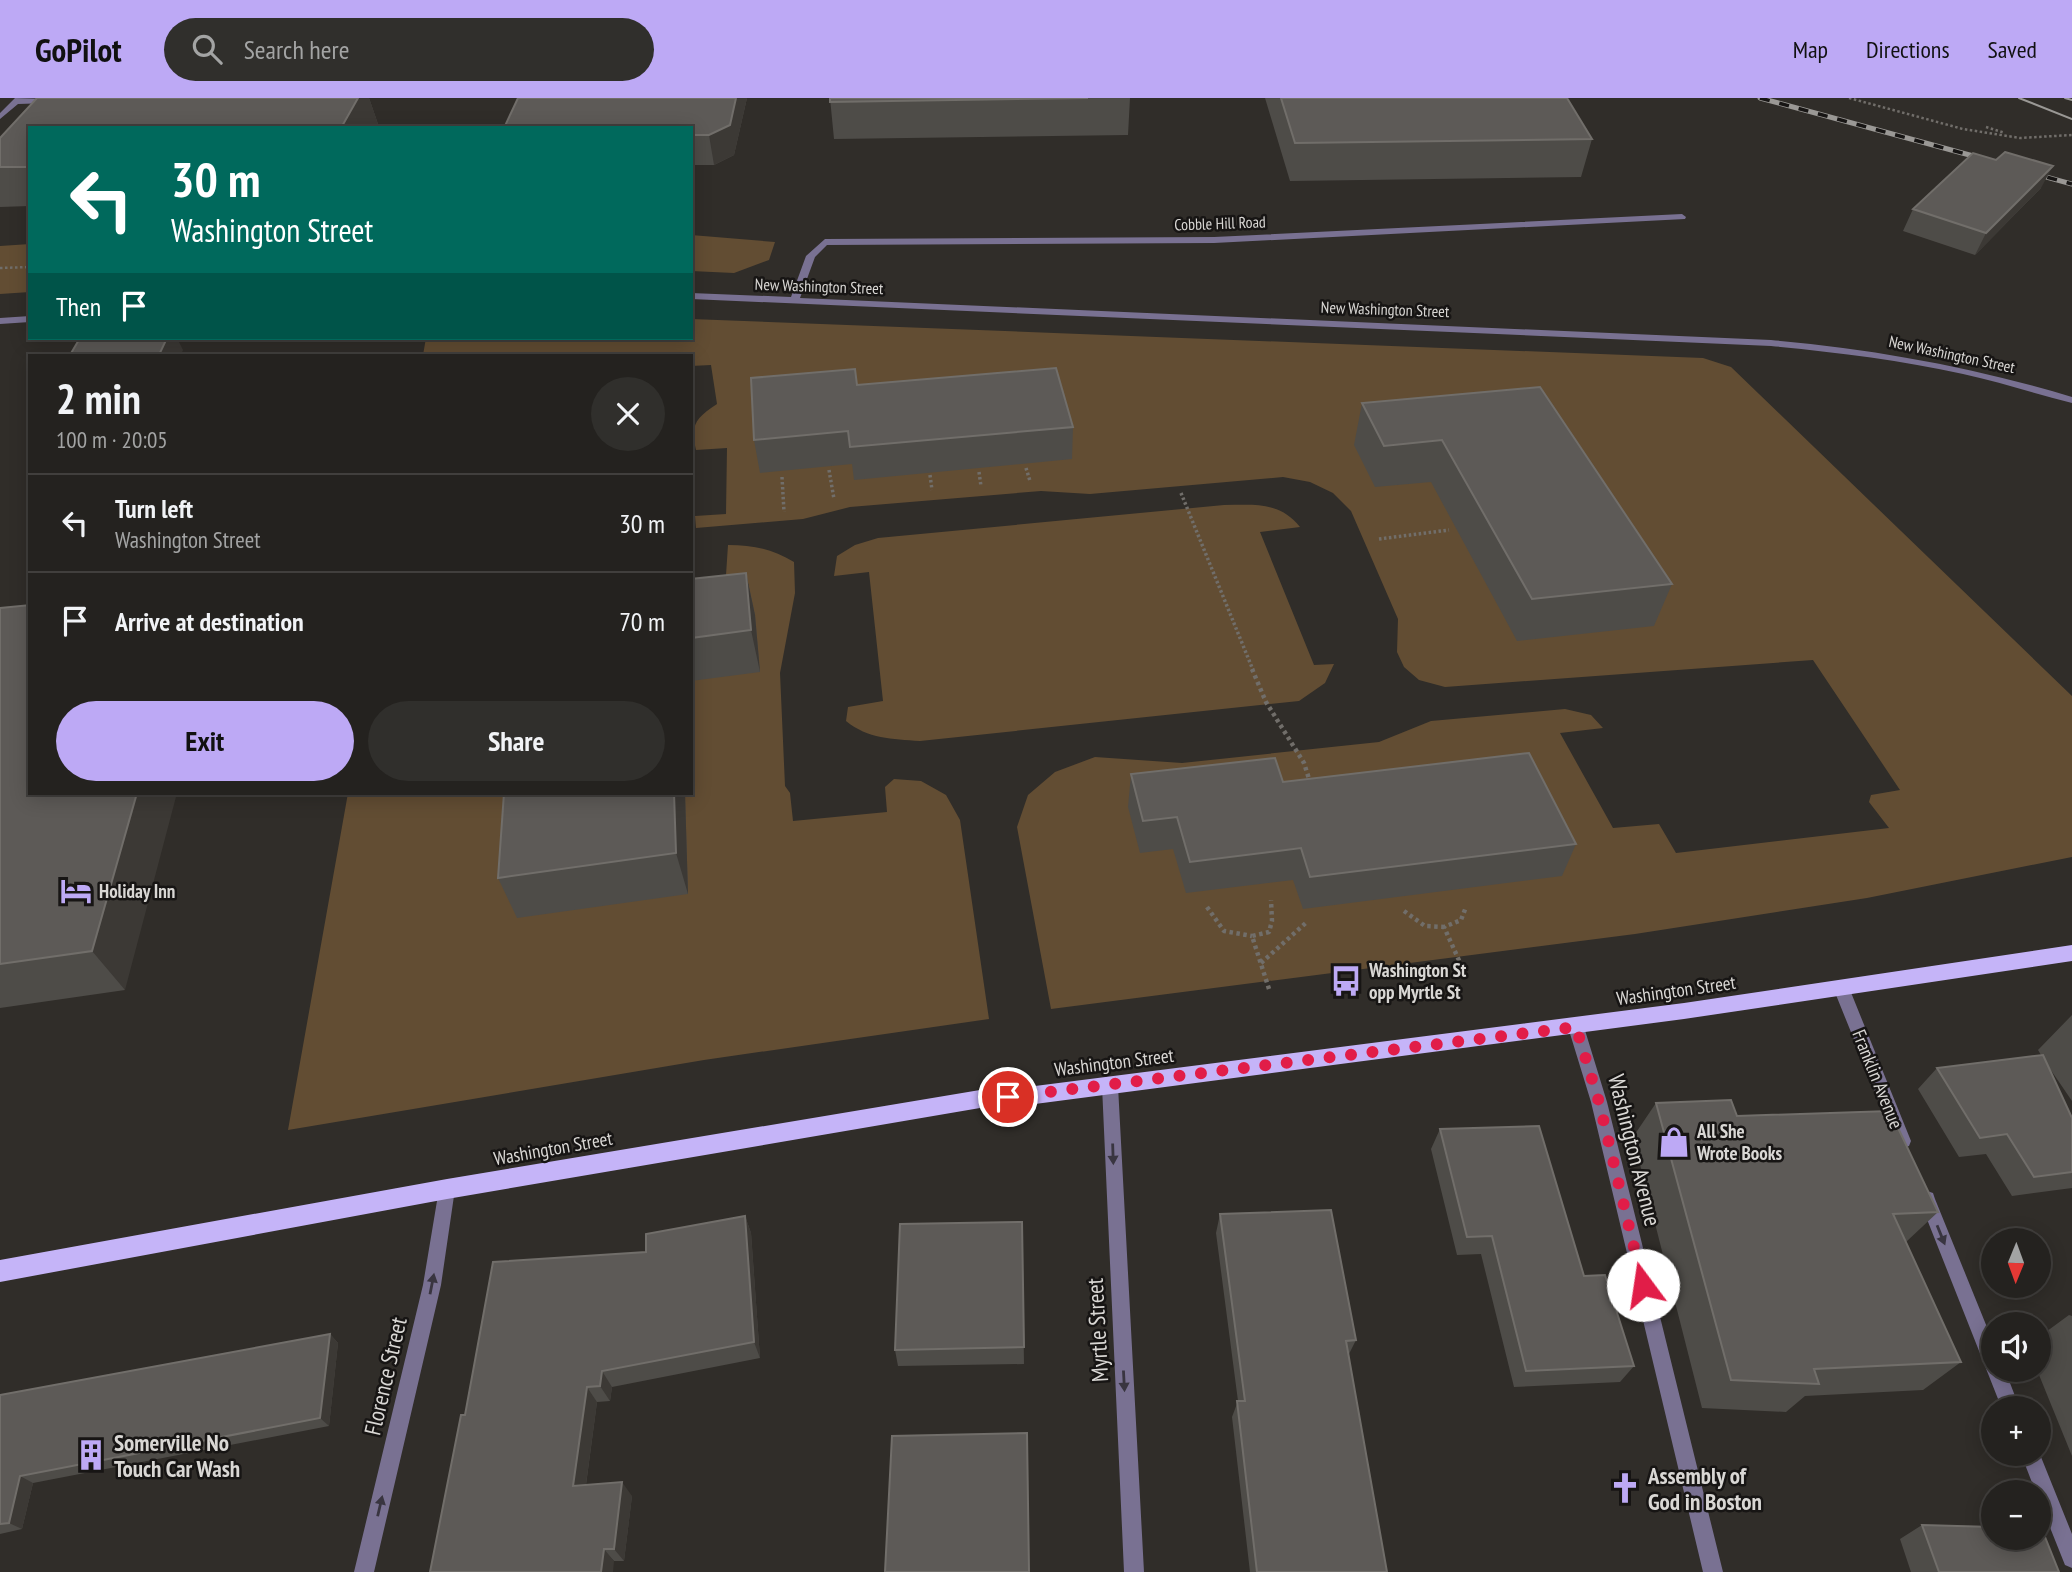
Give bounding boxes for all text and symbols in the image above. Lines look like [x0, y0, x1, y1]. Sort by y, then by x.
search box [164, 18, 654, 81]
text: GoPilot [35, 28, 122, 71]
icon: search [188, 30, 226, 68]
text: Search here [244, 33, 349, 66]
text: Map [1793, 34, 1828, 65]
text: Directions [1866, 34, 1950, 65]
text: Saved [1988, 34, 2037, 65]
text: 30 m [171, 147, 260, 211]
icon: left [56, 154, 147, 245]
text: Washington Street [171, 209, 373, 251]
street label: Cobble Hill Road [1174, 211, 1266, 235]
street label: New Washington Street [754, 274, 884, 298]
icon: arrive [115, 287, 153, 325]
text: Then [56, 290, 101, 323]
street label: New Washington Street [1320, 297, 1450, 321]
street label: New Washington Street [1887, 331, 2018, 377]
text: 2 min [56, 371, 141, 426]
button: close [591, 377, 665, 451]
text: 100 m · 20:05 [56, 425, 168, 454]
text: Turn left [115, 492, 193, 525]
icon: left [56, 504, 94, 542]
text: 30 m [619, 507, 665, 540]
text: Washington Street [115, 525, 260, 554]
icon: arrive [56, 602, 94, 640]
text: Arrive at destination [115, 605, 304, 638]
text: 70 m [619, 605, 665, 638]
button: Exit [56, 701, 354, 781]
button: Share [368, 701, 665, 781]
hotel icon: Holiday Inn [59, 874, 93, 908]
place label: Holiday Inn [99, 879, 175, 903]
place label: Washington St opp Myrtle St [1368, 958, 1467, 1004]
bus stop icon: Washington St opp Myrtle St [1329, 964, 1363, 998]
street label: Washington Street [1615, 970, 1738, 1010]
street label: Franklin Avenue [1847, 1026, 1909, 1132]
street label: Washington Street [1053, 1043, 1176, 1081]
pin [978, 1067, 1038, 1127]
street label: Washington Avenue [1602, 1071, 1668, 1229]
icon: arrive [989, 1078, 1027, 1116]
place label: All She Wrote Books [1696, 1119, 1782, 1165]
shop icon: All She Wrote Books [1657, 1125, 1691, 1159]
street label: Washington Street [492, 1126, 615, 1170]
one-way arrow [1107, 1143, 1118, 1165]
one-way arrow [1936, 1224, 1947, 1245]
north arrow [1981, 1228, 2051, 1298]
map controls [1981, 1228, 2051, 1550]
position arrow [1606, 1248, 1680, 1322]
one-way arrow [427, 1273, 438, 1295]
street label: Myrtle Street [1080, 1277, 1114, 1383]
button: sound [1981, 1312, 2051, 1382]
street label: Florence Street [357, 1313, 413, 1438]
one-way arrow [1119, 1370, 1130, 1392]
button: + [1981, 1396, 2051, 1466]
place label: Somerville No Touch Car Wash [114, 1428, 240, 1483]
building icon: Somerville No Touch Car Wash [74, 1438, 108, 1472]
place label: Assembly of God in Boston [1647, 1461, 1762, 1516]
church icon: Assembly of God in Boston [1608, 1471, 1642, 1505]
button: − [1981, 1480, 2051, 1550]
one-way arrow [374, 1495, 385, 1517]

